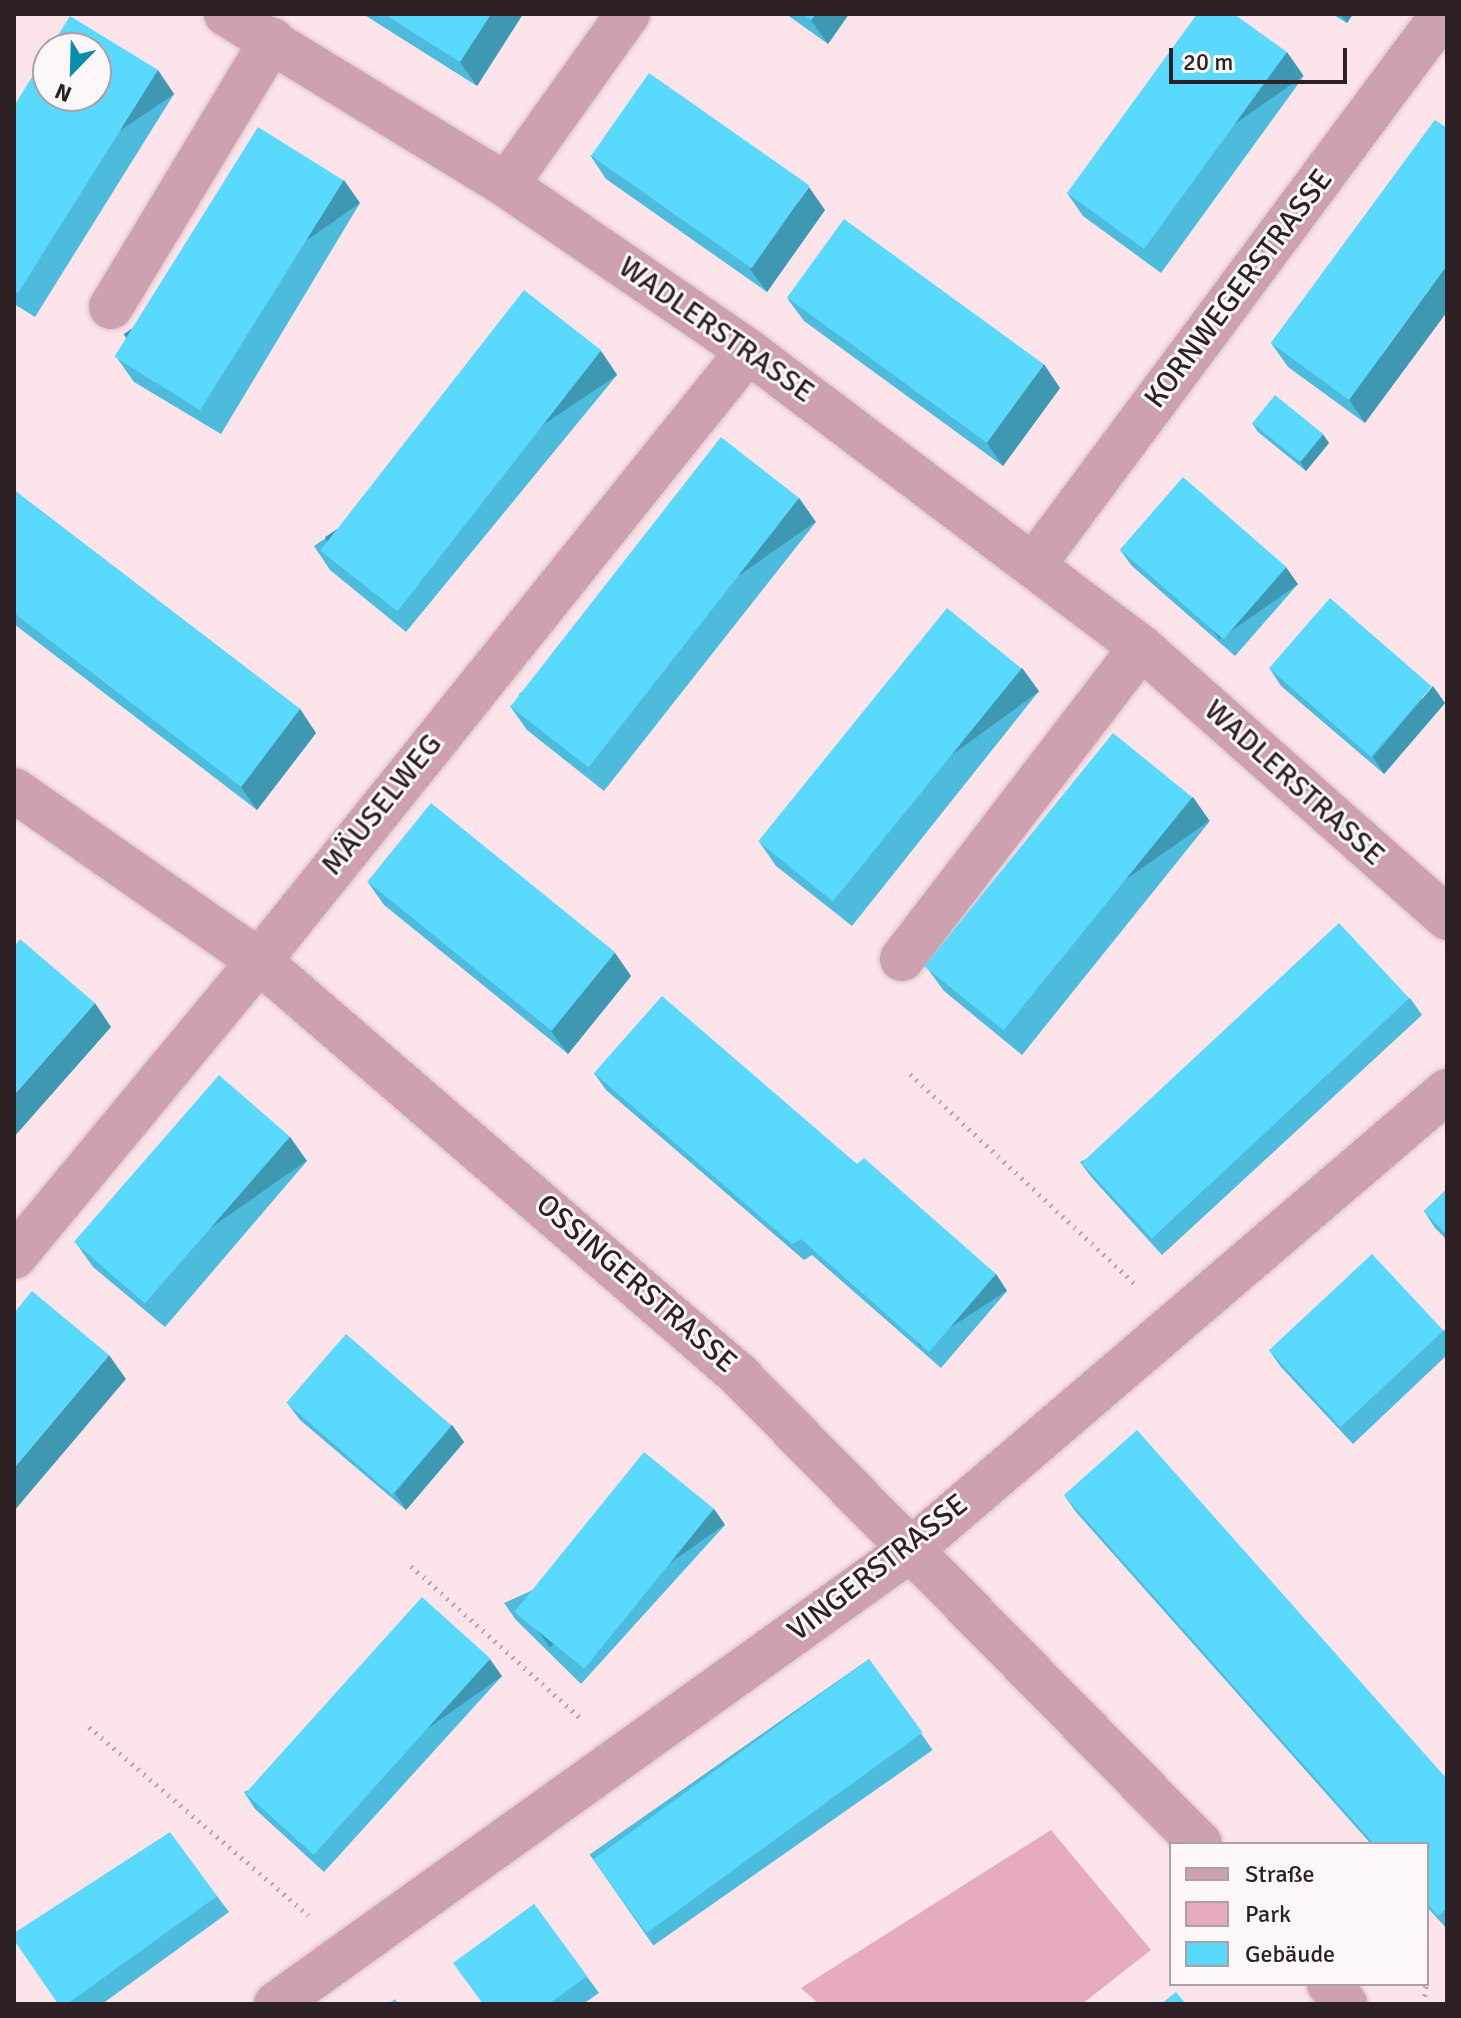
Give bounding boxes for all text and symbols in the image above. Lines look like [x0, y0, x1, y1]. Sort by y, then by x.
north arrow [32, 32, 112, 112]
scale bar [1173, 32, 1351, 82]
text: 20 m [1183, 47, 1233, 77]
text: N [51, 77, 76, 108]
street label: KORNWEGERSTRASSE [1137, 163, 1341, 415]
street label: WADLERSTRASSE [611, 249, 821, 411]
street label: WADLERSTRASSE [1196, 693, 1392, 873]
street label: MÄUSELWEG [314, 727, 450, 883]
street label: OSSINGERSTRASSE [528, 1187, 744, 1381]
street label: VINGERSTRASSE [781, 1487, 975, 1649]
legend [1169, 1842, 1429, 1986]
text: Straße [1245, 1859, 1315, 1889]
text: Park [1245, 1899, 1291, 1929]
text: Gebäude [1245, 1939, 1335, 1969]

